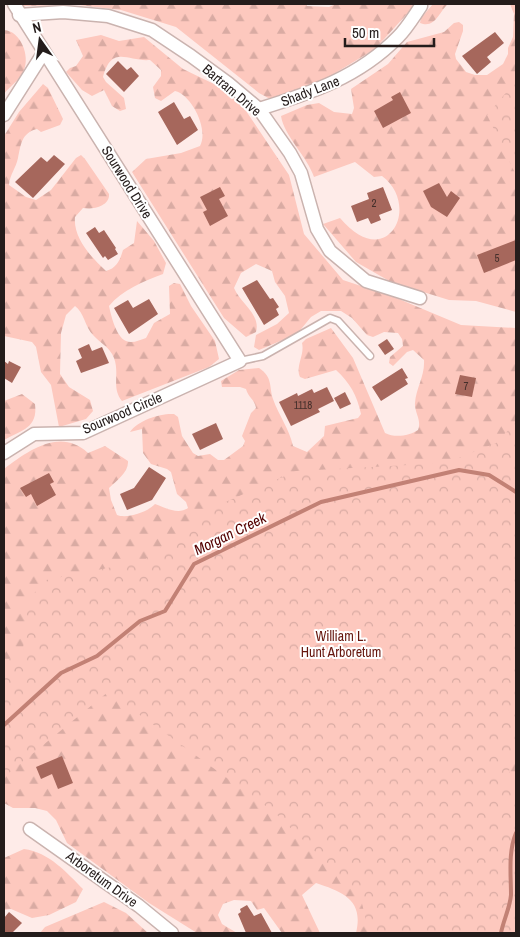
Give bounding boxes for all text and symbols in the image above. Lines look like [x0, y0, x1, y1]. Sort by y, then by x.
north arrow [15, 15, 65, 65]
scale bar [345, 15, 434, 47]
text: N [31, 18, 43, 37]
text: 50 m [352, 22, 379, 43]
street label: Bartram Drive [199, 60, 265, 120]
street label: Shady Lane [278, 72, 342, 110]
street label: Sourwood Drive [98, 142, 156, 222]
house number: 2 [371, 196, 377, 210]
house number: 5 [494, 251, 500, 265]
house number: 7 [463, 379, 469, 393]
street label: Sourwood Circle [79, 388, 165, 438]
house number: 1118 [294, 398, 312, 412]
water label: Morgan Creek [190, 507, 270, 560]
park label: William L. Hunt Arboretum [301, 627, 381, 661]
street label: Arboretum Drive [62, 846, 141, 911]

